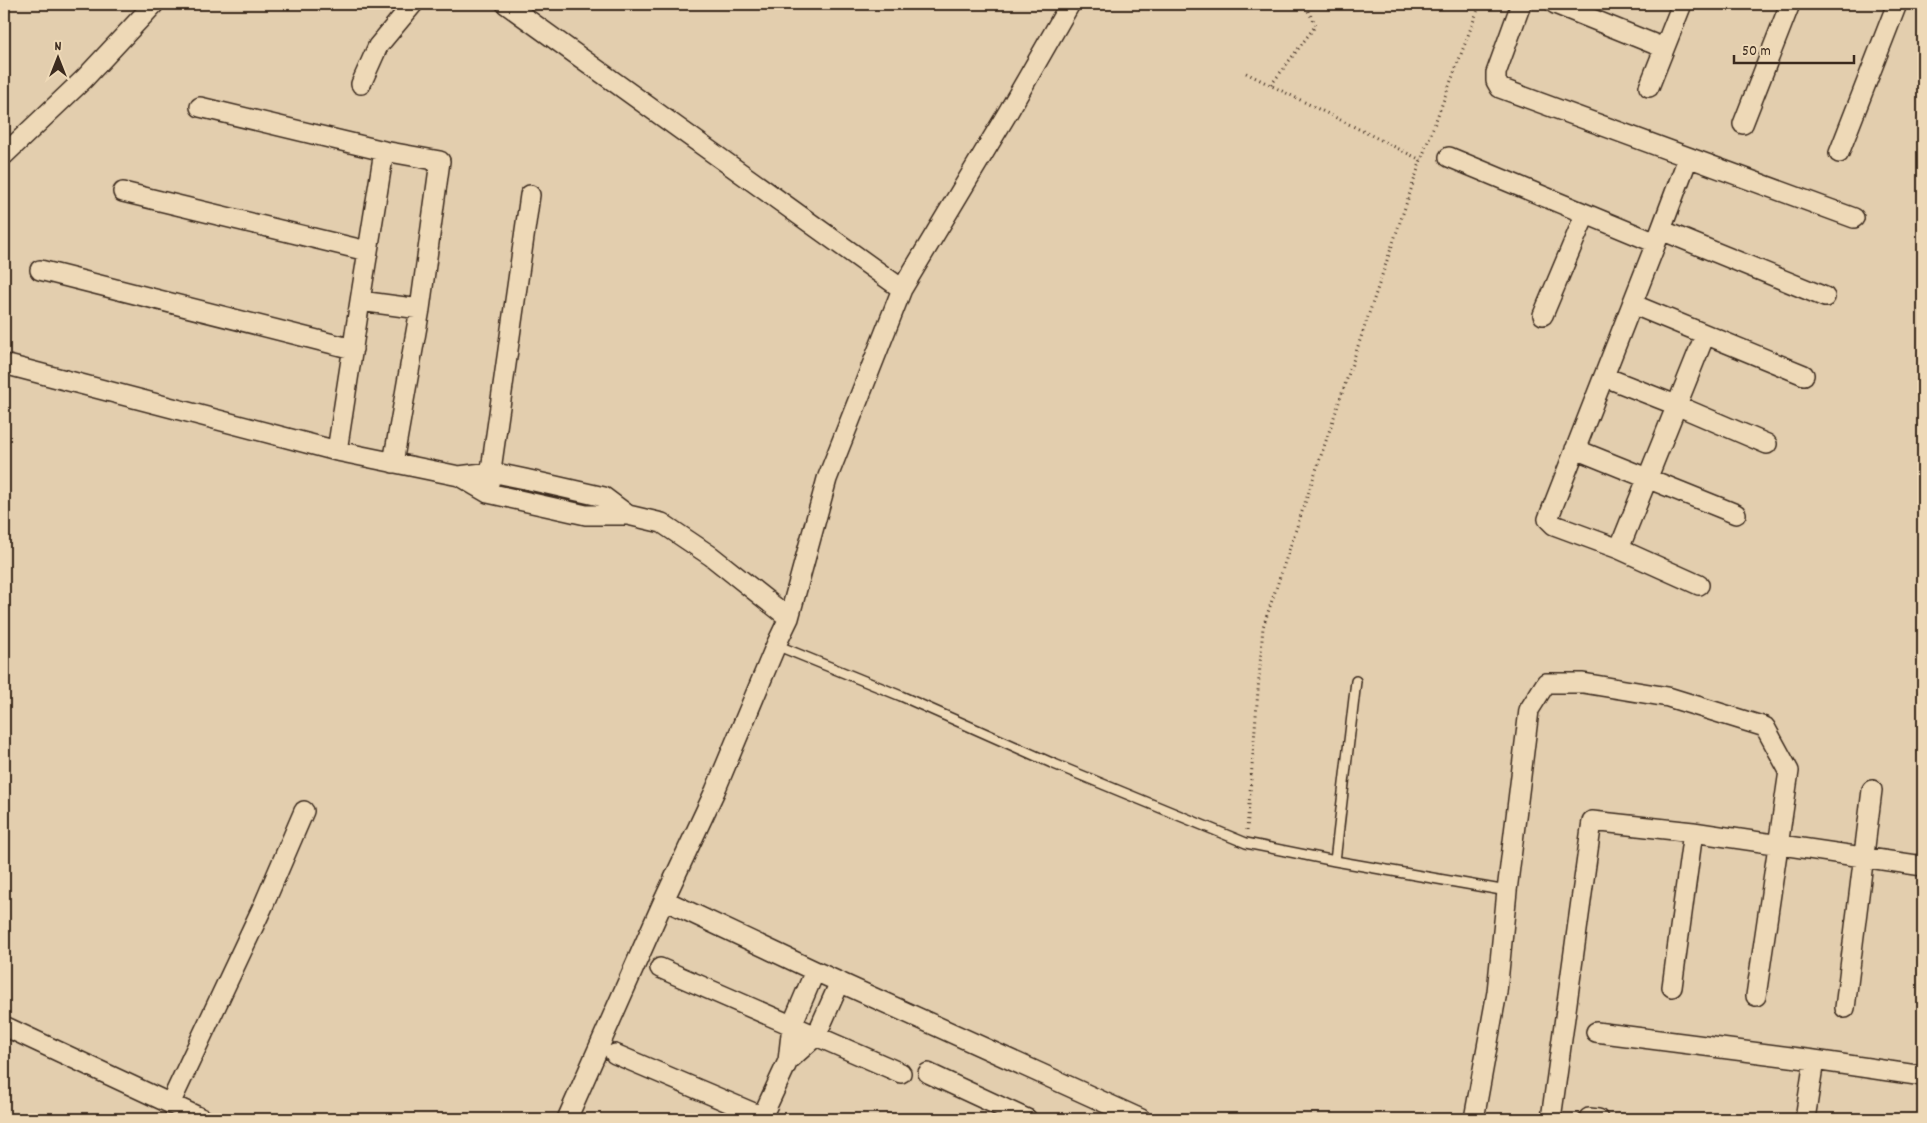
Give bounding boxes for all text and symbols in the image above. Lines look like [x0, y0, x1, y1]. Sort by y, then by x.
north arrow [32, 32, 82, 82]
scale bar [1734, 32, 1854, 64]
text: N [55, 37, 62, 57]
text: 50 m [1742, 41, 1771, 63]

